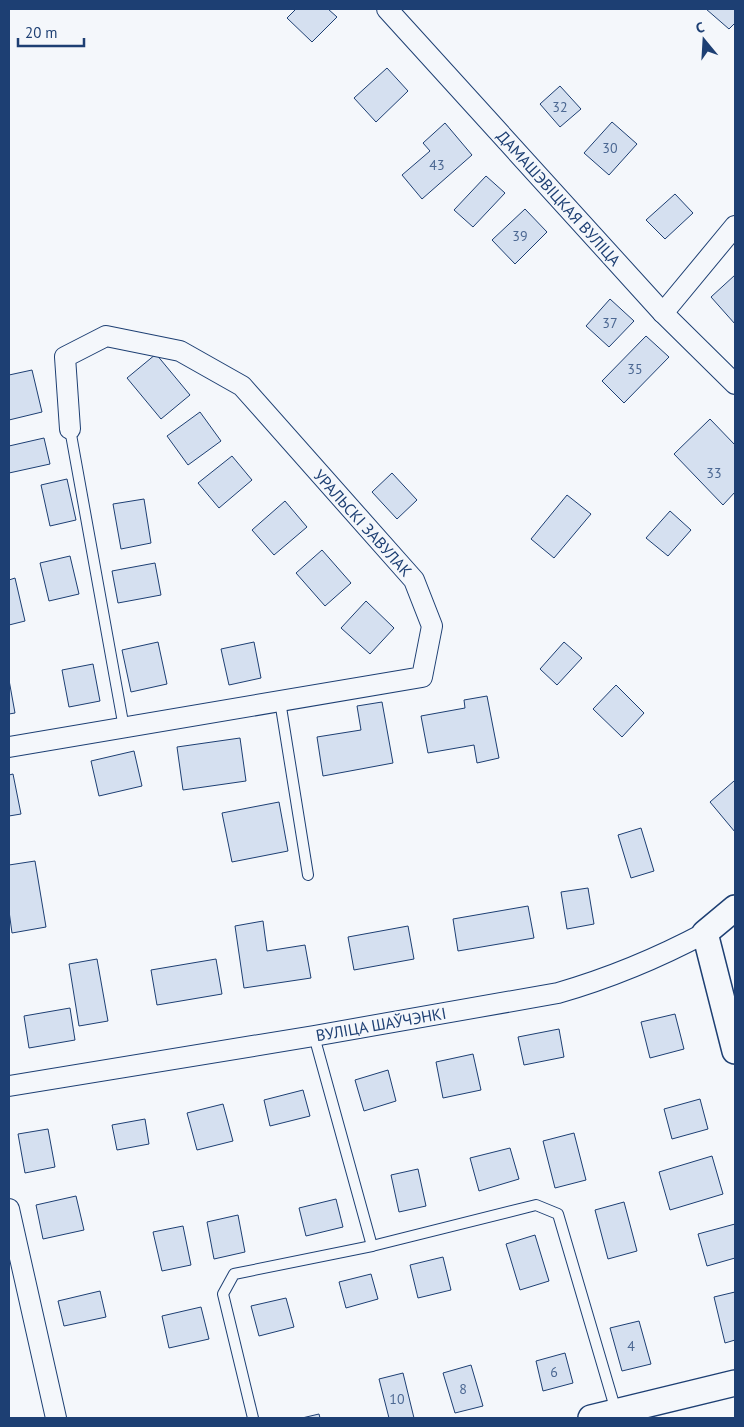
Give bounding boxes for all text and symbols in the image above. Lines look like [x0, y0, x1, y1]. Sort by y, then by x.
scale bar [18, 15, 84, 47]
north arrow [679, 15, 729, 65]
text: С [693, 18, 707, 37]
text: 20 m [25, 23, 58, 42]
house number: 32 [552, 98, 568, 116]
street label: ДАМАШЭВІЦКАЯ ВУЛІЦА [493, 126, 626, 270]
house number: 30 [602, 139, 618, 157]
house number: 43 [429, 156, 445, 174]
house number: 39 [512, 227, 528, 245]
house number: 37 [602, 314, 618, 332]
house number: 35 [627, 360, 643, 378]
house number: 33 [706, 464, 722, 482]
street label: УРАЛЬСКІ ЗАВУЛАК [310, 465, 417, 581]
street label: ВУЛІЦА ШАЎЧЭНКІ [314, 1003, 448, 1045]
house number: 4 [627, 1337, 635, 1355]
house number: 6 [550, 1363, 558, 1381]
house number: 8 [459, 1380, 467, 1398]
house number: 10 [389, 1390, 405, 1408]

